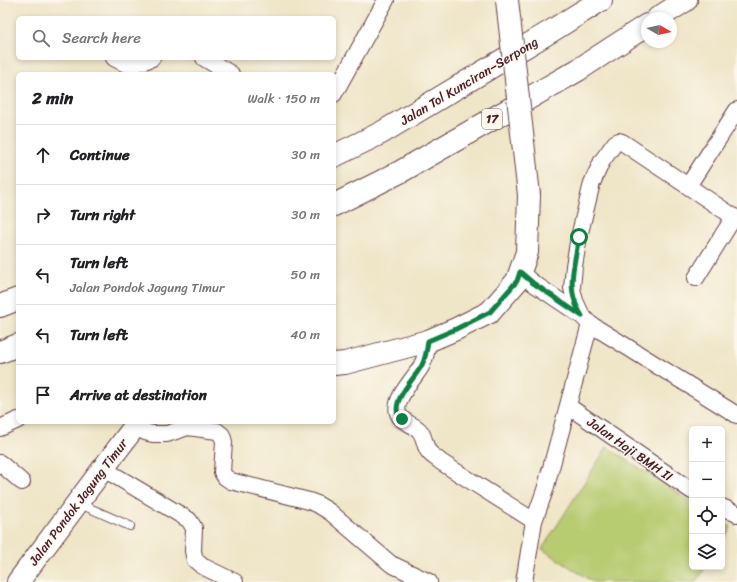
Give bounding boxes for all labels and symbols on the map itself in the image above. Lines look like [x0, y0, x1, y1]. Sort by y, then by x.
north arrow [641, 12, 677, 48]
street label: Jalan Tol Kunciran–Serpong [395, 30, 543, 132]
road number: 17 [482, 109, 502, 129]
route start [570, 228, 588, 246]
route end [393, 410, 411, 428]
street label: Jalan Haji BMH II [581, 410, 678, 487]
street label: Jalan Pondok Jagung Timur [22, 433, 134, 571]

